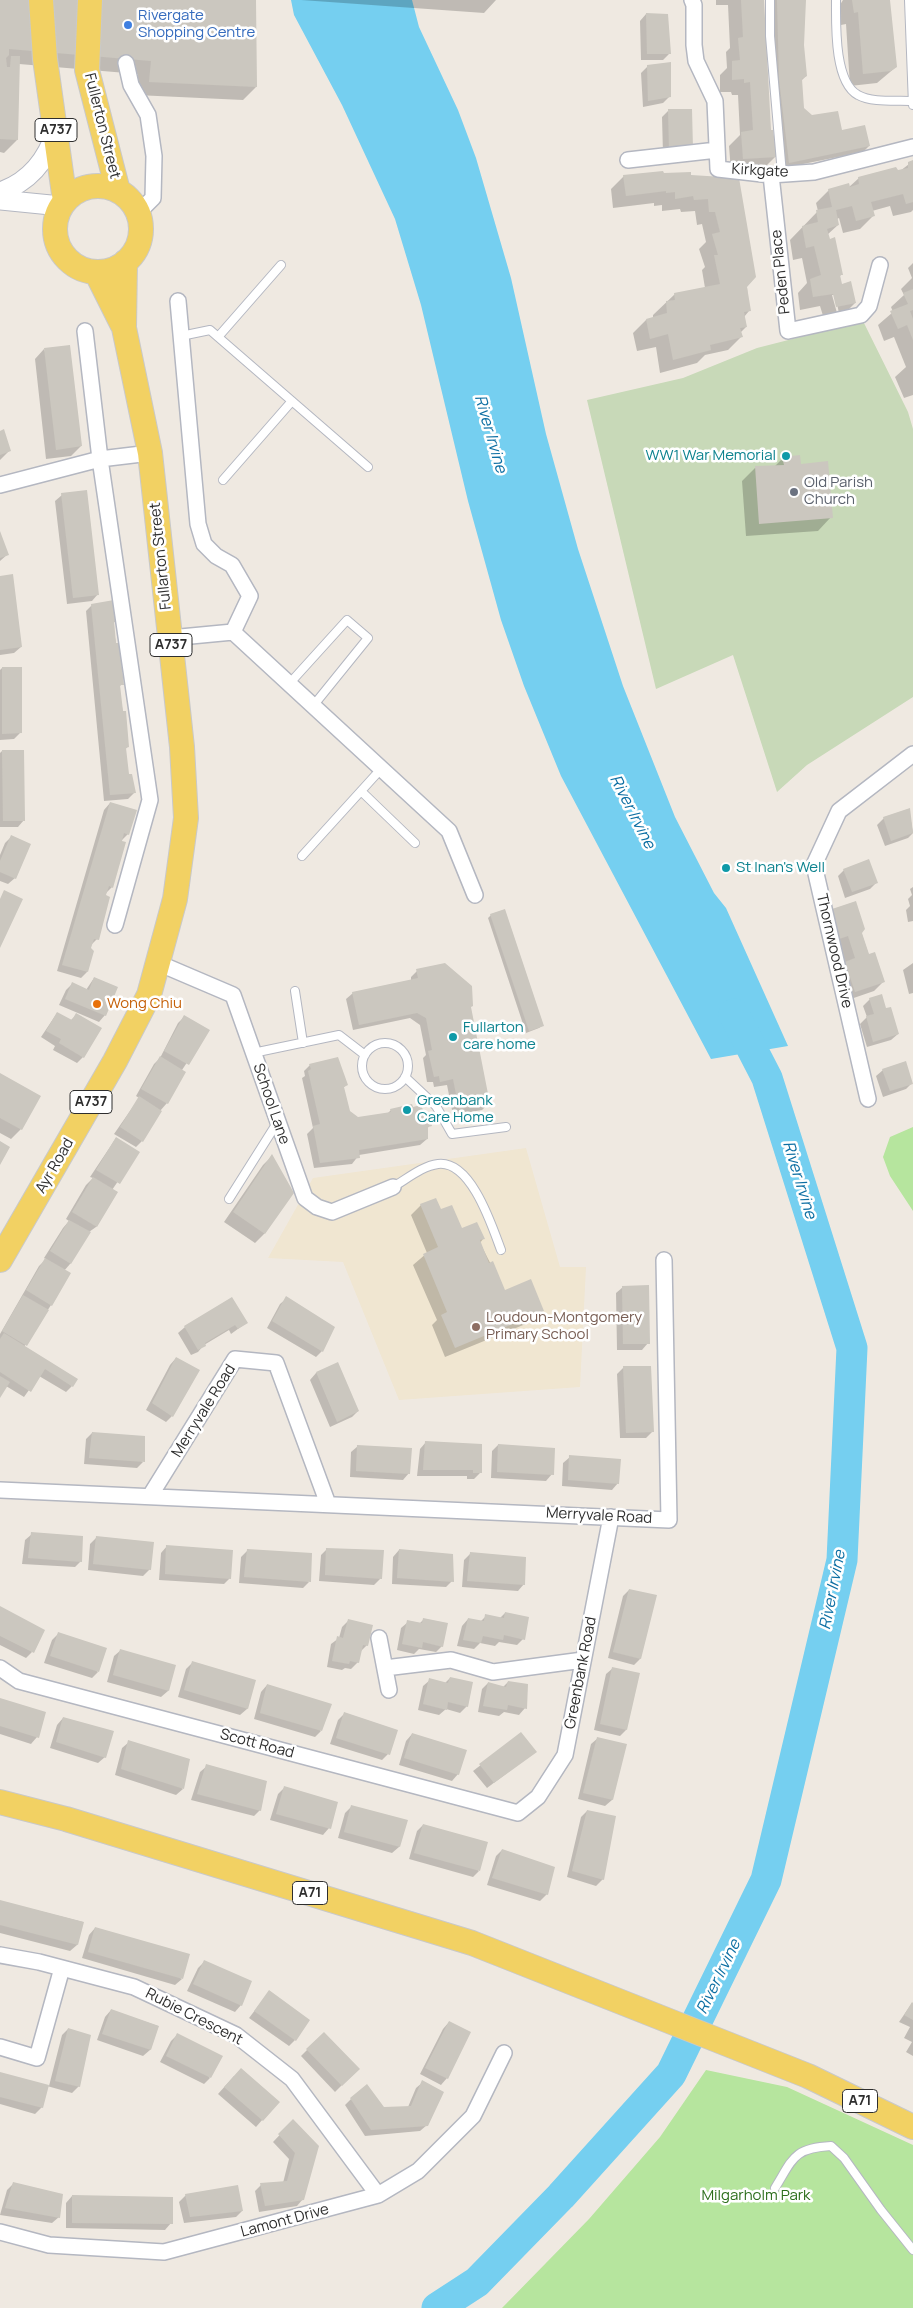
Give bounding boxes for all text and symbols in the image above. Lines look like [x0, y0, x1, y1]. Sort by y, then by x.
place label: Rivergate Shopping Centre [138, 7, 255, 42]
marker: Rivergate Shopping Centre [122, 19, 134, 31]
street label: Fullerton Street [80, 71, 124, 181]
road number: A737 [35, 118, 77, 142]
street label: Kirkgate [731, 161, 789, 181]
street label: Peden Place [768, 229, 794, 315]
water label: River Irvine [470, 393, 510, 475]
place label: WW1 War Memorial [646, 447, 776, 465]
marker: WW1 War Memorial [780, 450, 792, 462]
place label: Old Parish Church [804, 474, 873, 509]
marker: Old Parish Church [788, 486, 800, 498]
street label: Fullarton Street [146, 501, 176, 611]
road number: A737 [150, 634, 192, 656]
water label: River Irvine [605, 772, 659, 852]
place label: St Inan's Well [736, 859, 825, 877]
marker: St Inan's Well [720, 862, 732, 874]
street label: Thornwood Drive [812, 892, 856, 1010]
place label: Wong Chiu [107, 995, 182, 1013]
marker: Wong Chiu [91, 998, 103, 1010]
place label: Fullarton care home [463, 1019, 536, 1054]
marker: Fullarton care home [447, 1031, 459, 1043]
street label: School Lane [249, 1061, 293, 1147]
road number: A737 [70, 1090, 112, 1114]
place label: Greenbank Care Home [417, 1092, 494, 1127]
marker: Greenbank Care Home [401, 1104, 413, 1116]
street label: Ayr Road [32, 1135, 78, 1197]
water label: River Irvine [778, 1139, 820, 1221]
place label: Loudoun-Montgomery Primary School [486, 1309, 642, 1344]
marker: Loudoun-Montgomery Primary School [470, 1321, 482, 1333]
street label: Merryvale Road [168, 1361, 240, 1461]
street label: Merryvale Road [545, 1504, 653, 1528]
water label: River Irvine [816, 1549, 850, 1631]
street label: Greenbank Road [561, 1615, 601, 1731]
street label: Scott Road [218, 1725, 296, 1763]
road number: A71 [292, 1882, 328, 1905]
water label: River Irvine [693, 1937, 745, 2017]
street label: Rubie Crescent [142, 1985, 246, 2049]
road number: A71 [842, 2090, 878, 2112]
park label: Milgarholm Park [701, 2187, 811, 2205]
street label: Lamont Drive [239, 2201, 331, 2241]

